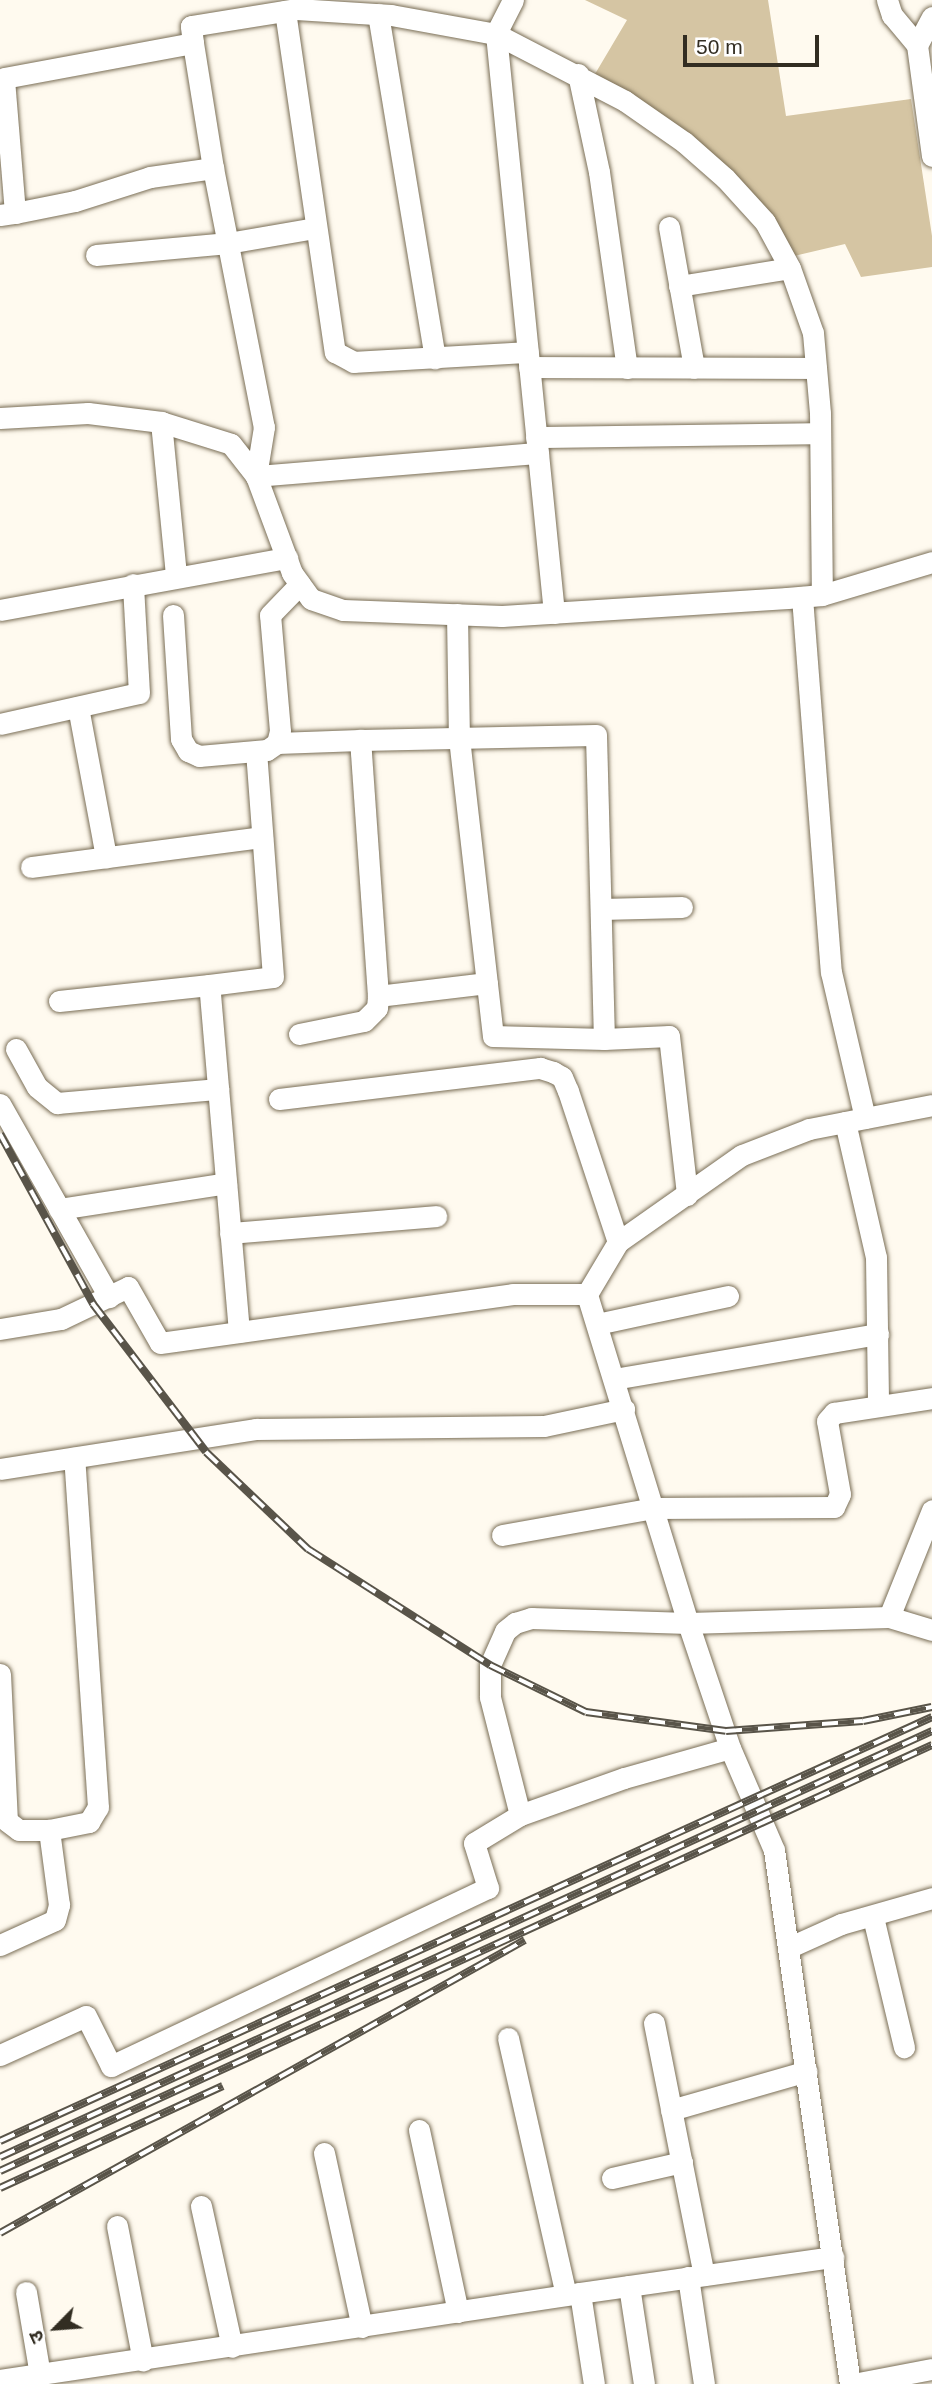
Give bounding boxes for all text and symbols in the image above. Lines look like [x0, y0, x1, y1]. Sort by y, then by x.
scale bar [687, 21, 824, 65]
text: 50 m [696, 35, 743, 58]
north arrow [21, 2293, 91, 2363]
text: उ [25, 2328, 48, 2347]

